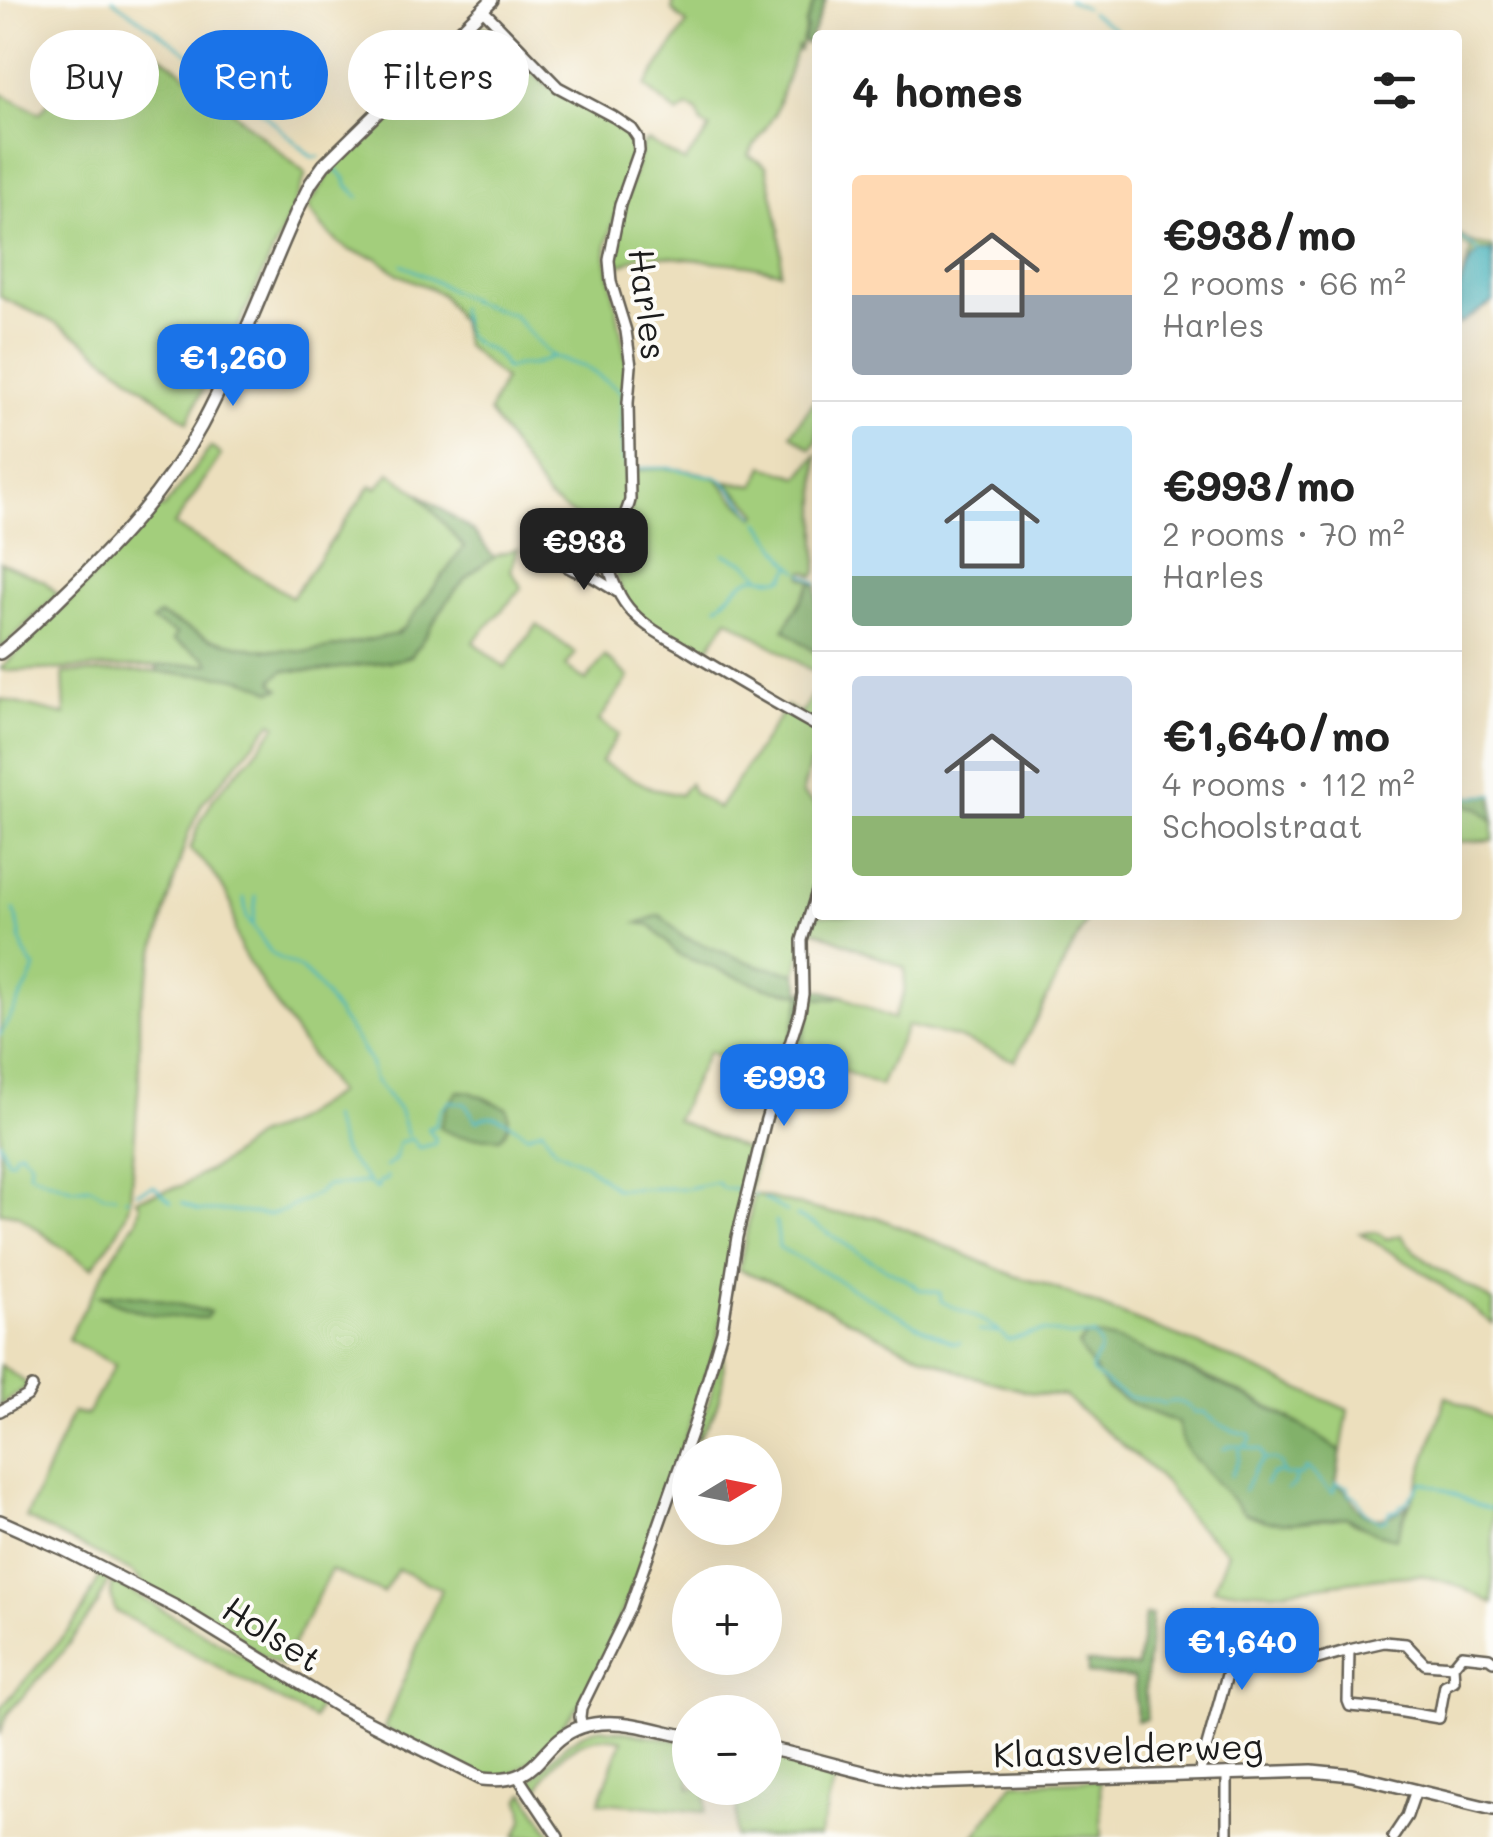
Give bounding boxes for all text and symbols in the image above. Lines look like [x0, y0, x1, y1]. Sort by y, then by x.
chip: Buy [30, 30, 159, 120]
chip: Rent [179, 30, 328, 120]
chip: Filters [348, 30, 529, 120]
text: 4 homes [852, 63, 1023, 118]
icon: filters [1367, 63, 1422, 118]
text: €938/mo [1162, 206, 1356, 261]
icon: home [932, 215, 1052, 335]
street label: Harles [619, 246, 679, 362]
text: 2 rooms · 66 m² [1162, 261, 1406, 303]
text: Harles [1162, 303, 1264, 345]
pin: €1,260 [152, 324, 314, 409]
text: €1,260 [179, 335, 287, 377]
text: €993/mo [1162, 457, 1355, 512]
icon: home [932, 466, 1052, 586]
pin: €938 [525, 508, 643, 593]
text: 2 rooms · 70 m² [1162, 512, 1405, 554]
text: €938 [542, 519, 626, 561]
text: Harles [1162, 554, 1264, 596]
text: €1,640/mo [1162, 707, 1390, 762]
icon: home [932, 716, 1052, 836]
text: 4 rooms · 112 m² [1162, 762, 1415, 804]
text: Schoolstraat [1162, 804, 1363, 846]
pin: €993 [725, 1044, 843, 1129]
text: €993 [742, 1055, 826, 1097]
north arrow [672, 1435, 782, 1545]
map controls [672, 1435, 782, 1805]
button: + [672, 1565, 782, 1675]
street label: Holset [215, 1585, 331, 1681]
pin: €1,640 [1161, 1608, 1323, 1693]
text: €1,640 [1187, 1619, 1297, 1661]
button: − [672, 1695, 782, 1805]
street label: Klaasvelderweg [992, 1721, 1264, 1777]

